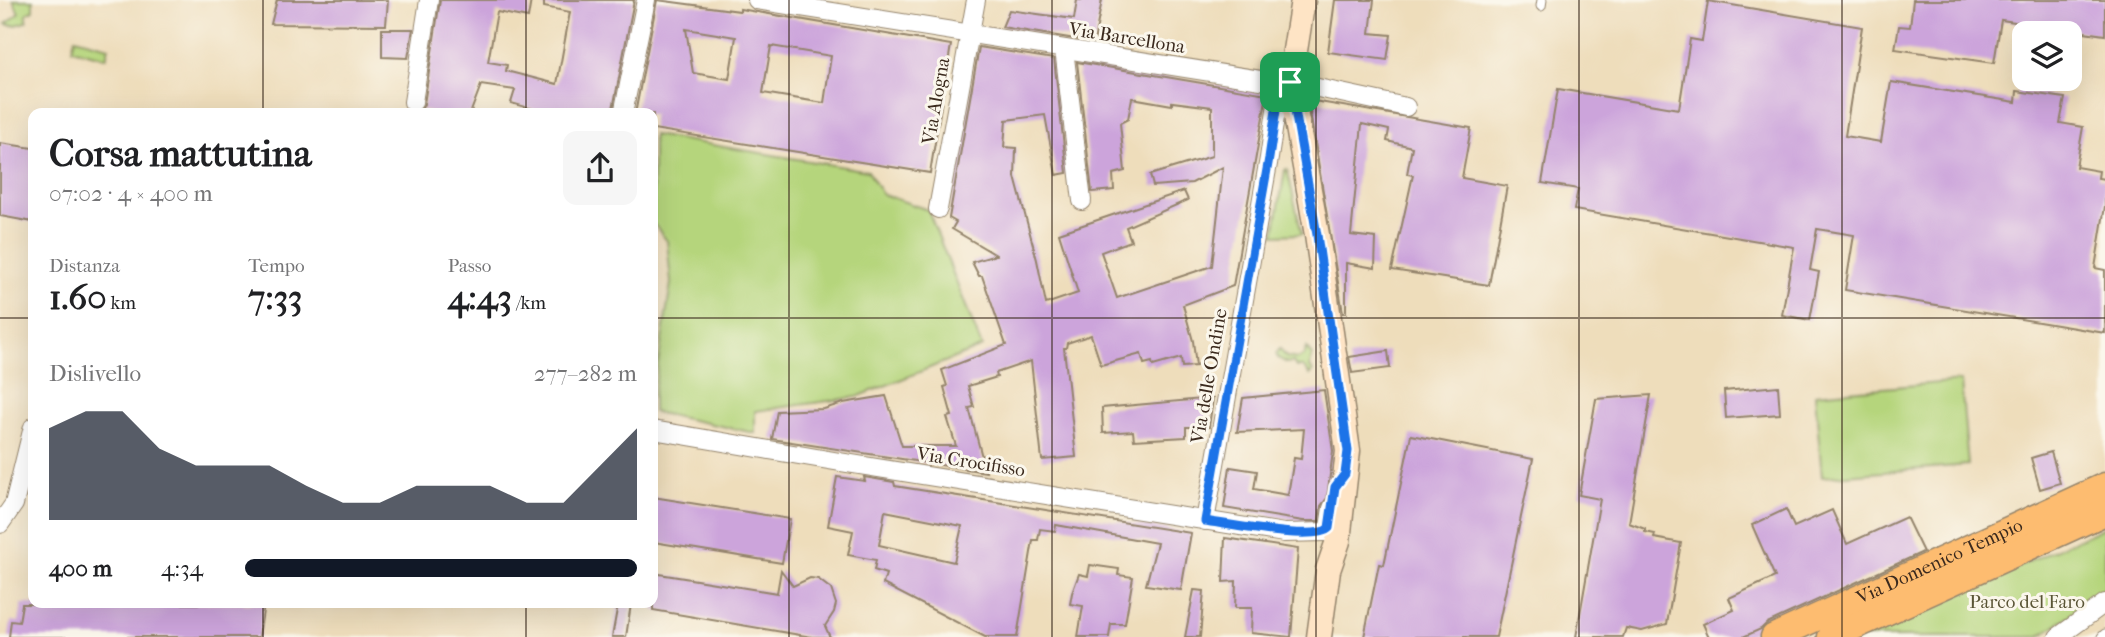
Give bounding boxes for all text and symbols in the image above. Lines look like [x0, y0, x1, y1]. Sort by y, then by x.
street label: Via Barcellona [1066, 18, 1187, 58]
map controls [2012, 21, 2082, 91]
button: layers [2012, 21, 2082, 91]
pin [1260, 52, 1320, 112]
street label: Via Alogna [917, 56, 955, 147]
icon: arrive [1271, 63, 1309, 101]
text: Corsa mattutina [49, 131, 312, 176]
button: share [563, 131, 637, 205]
text: 07:02 · 4 × 400 m [49, 180, 213, 207]
text: Distanza [49, 255, 120, 277]
text: Tempo [248, 255, 305, 277]
text: Passo [448, 255, 491, 277]
text: 1.60 [49, 277, 107, 318]
text: 7:33 [248, 277, 302, 318]
text: 4:43 [448, 277, 512, 318]
text: km [107, 292, 136, 314]
text: /km [512, 292, 546, 314]
street label: Via delle Ondine [1186, 307, 1232, 446]
text: Dislivello [49, 360, 141, 387]
text: 277–282 m [534, 360, 637, 387]
street label: Via Crocifisso [914, 442, 1027, 481]
street label: Via Domenico Tempio [1852, 514, 2027, 609]
text: 400 m [49, 555, 112, 582]
text: 4:34 [161, 555, 203, 582]
park label: Parco del Faro [1969, 591, 2085, 613]

